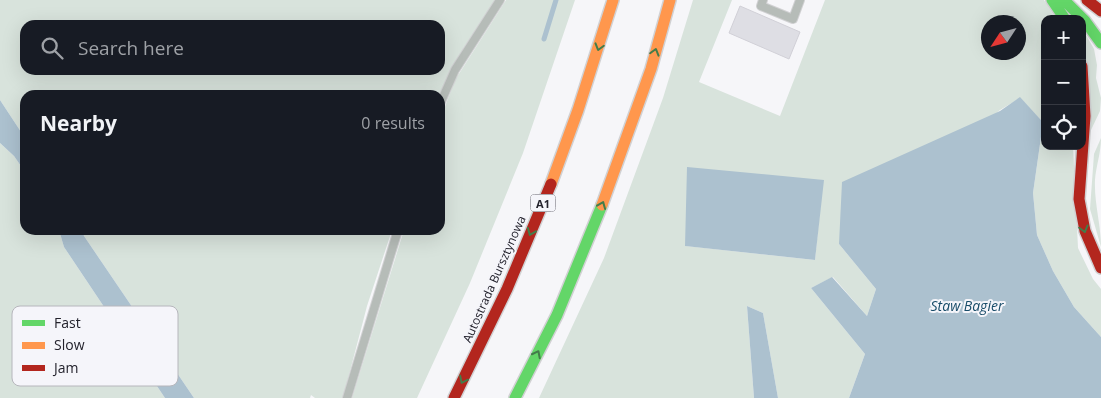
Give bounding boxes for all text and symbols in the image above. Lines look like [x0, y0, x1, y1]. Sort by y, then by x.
north arrow [981, 15, 1026, 60]
map controls [1041, 15, 1086, 150]
button: + [1041, 15, 1086, 60]
search box [20, 20, 445, 75]
icon: search [38, 34, 66, 62]
text: Search here [78, 35, 184, 61]
one-way arrow [595, 42, 605, 50]
one-way arrow [650, 49, 660, 57]
button: − [1041, 60, 1086, 105]
button: locate [1041, 105, 1086, 150]
text: Nearby [40, 109, 117, 137]
text: 0 results [361, 112, 425, 134]
road number: A1 [530, 194, 556, 212]
one-way arrow [596, 202, 606, 210]
street label: Autostrada Bursztynowa [458, 213, 530, 345]
one-way arrow [1079, 224, 1089, 232]
one-way arrow [526, 227, 537, 236]
water label: Staw Bagier [931, 296, 1004, 315]
legend [12, 306, 178, 386]
text: Fast [54, 313, 81, 332]
text: Slow [54, 335, 85, 354]
one-way arrow [531, 351, 541, 360]
text: Jam [52, 358, 79, 377]
one-way arrow [459, 374, 469, 383]

